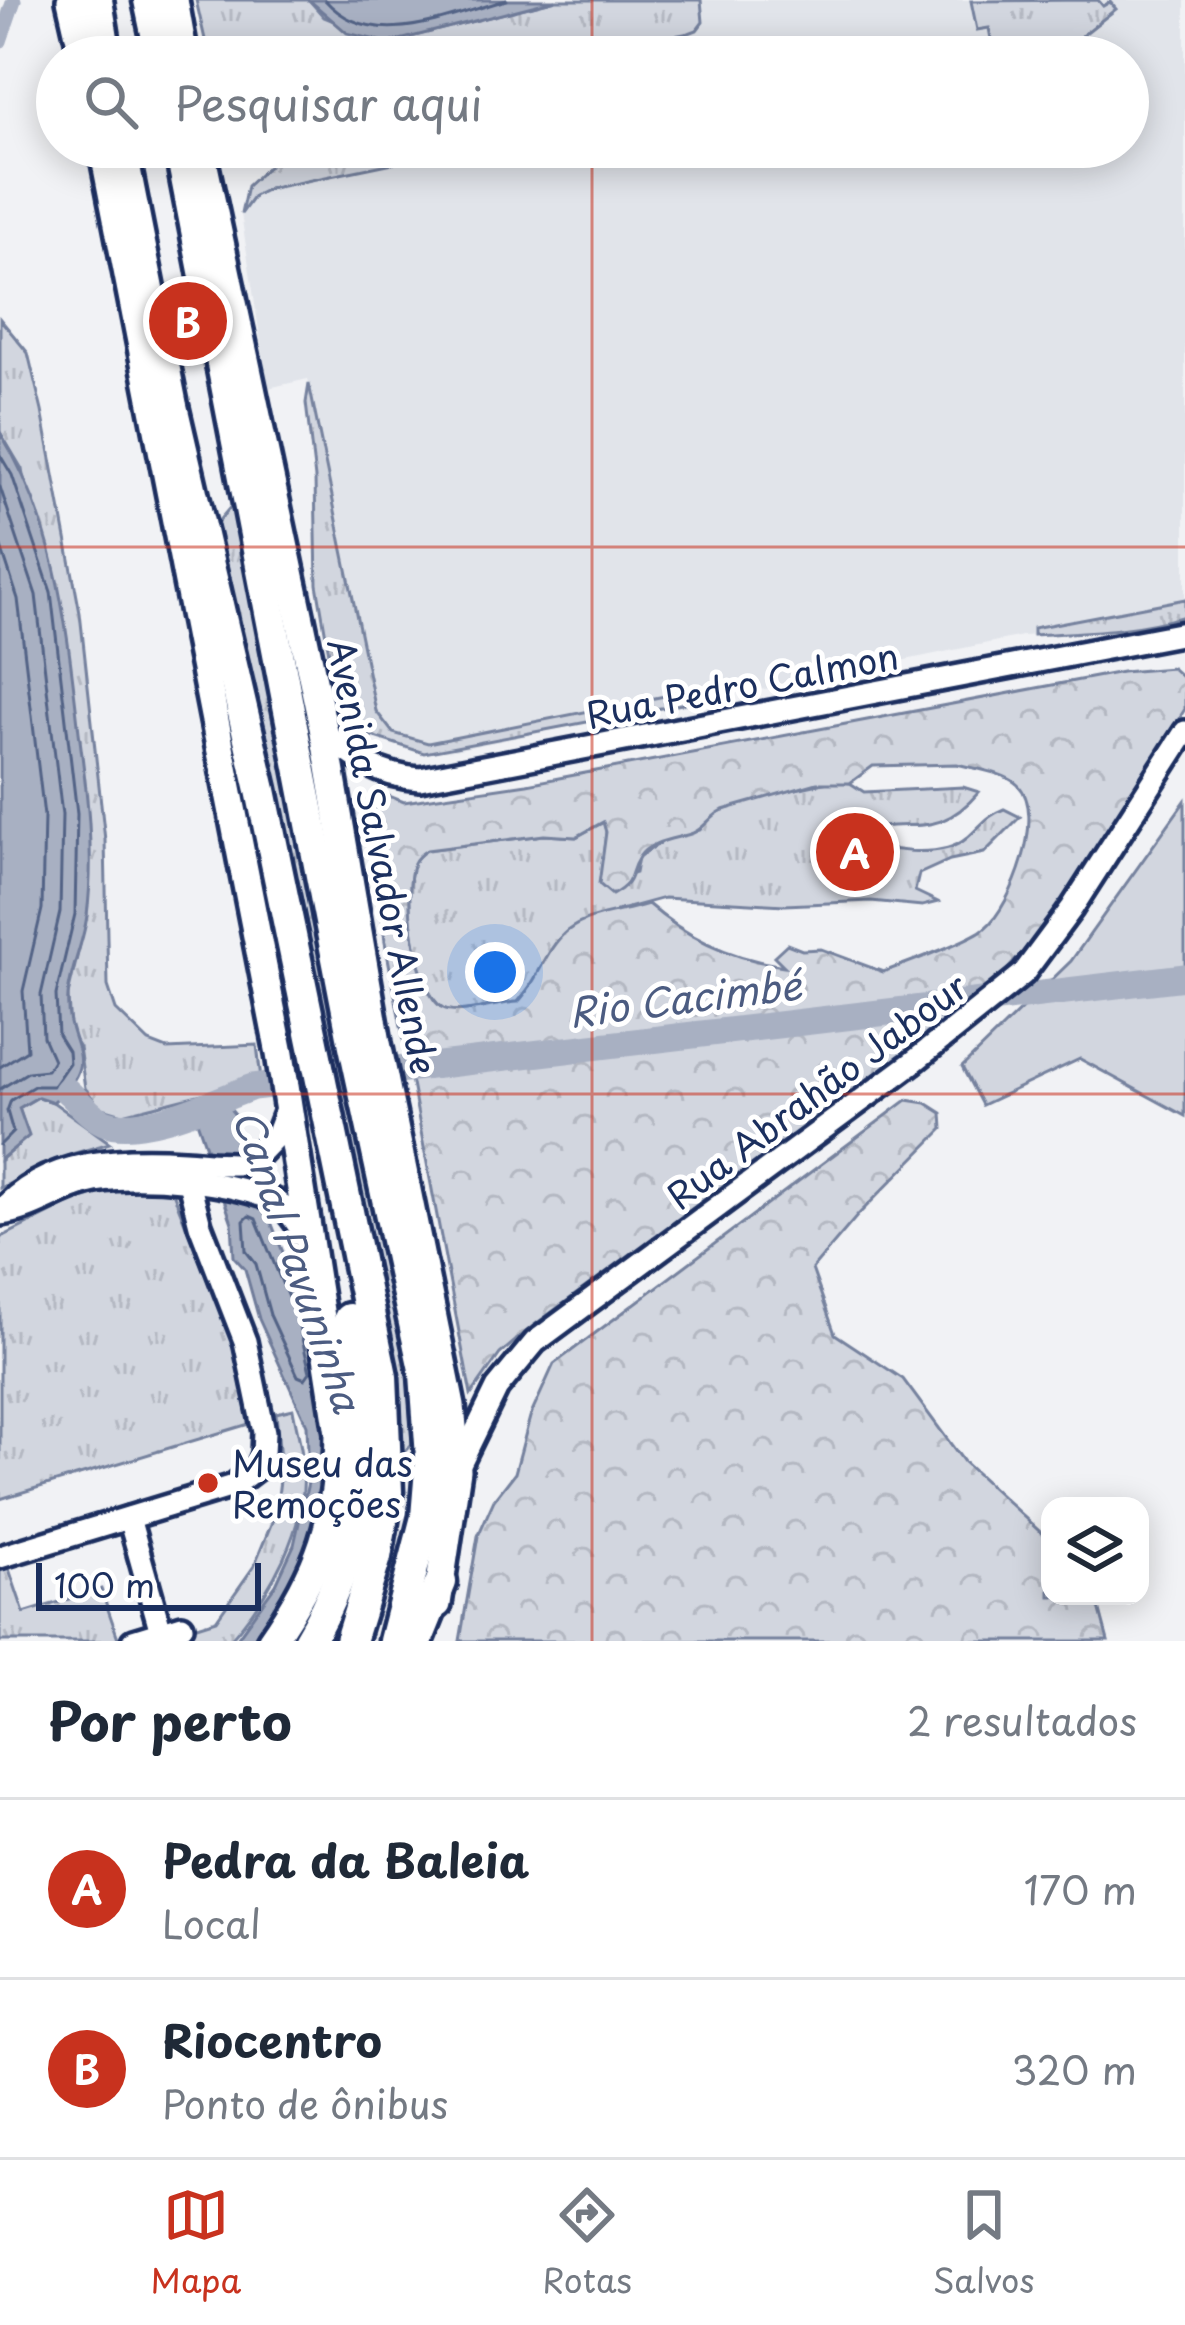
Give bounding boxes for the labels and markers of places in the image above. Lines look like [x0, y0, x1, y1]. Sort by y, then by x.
pin: B [149, 276, 227, 366]
pin: A [816, 807, 894, 897]
place label: Museu das Remoções [232, 1435, 413, 1530]
marker: Museu das Remoções [195, 1470, 221, 1496]

